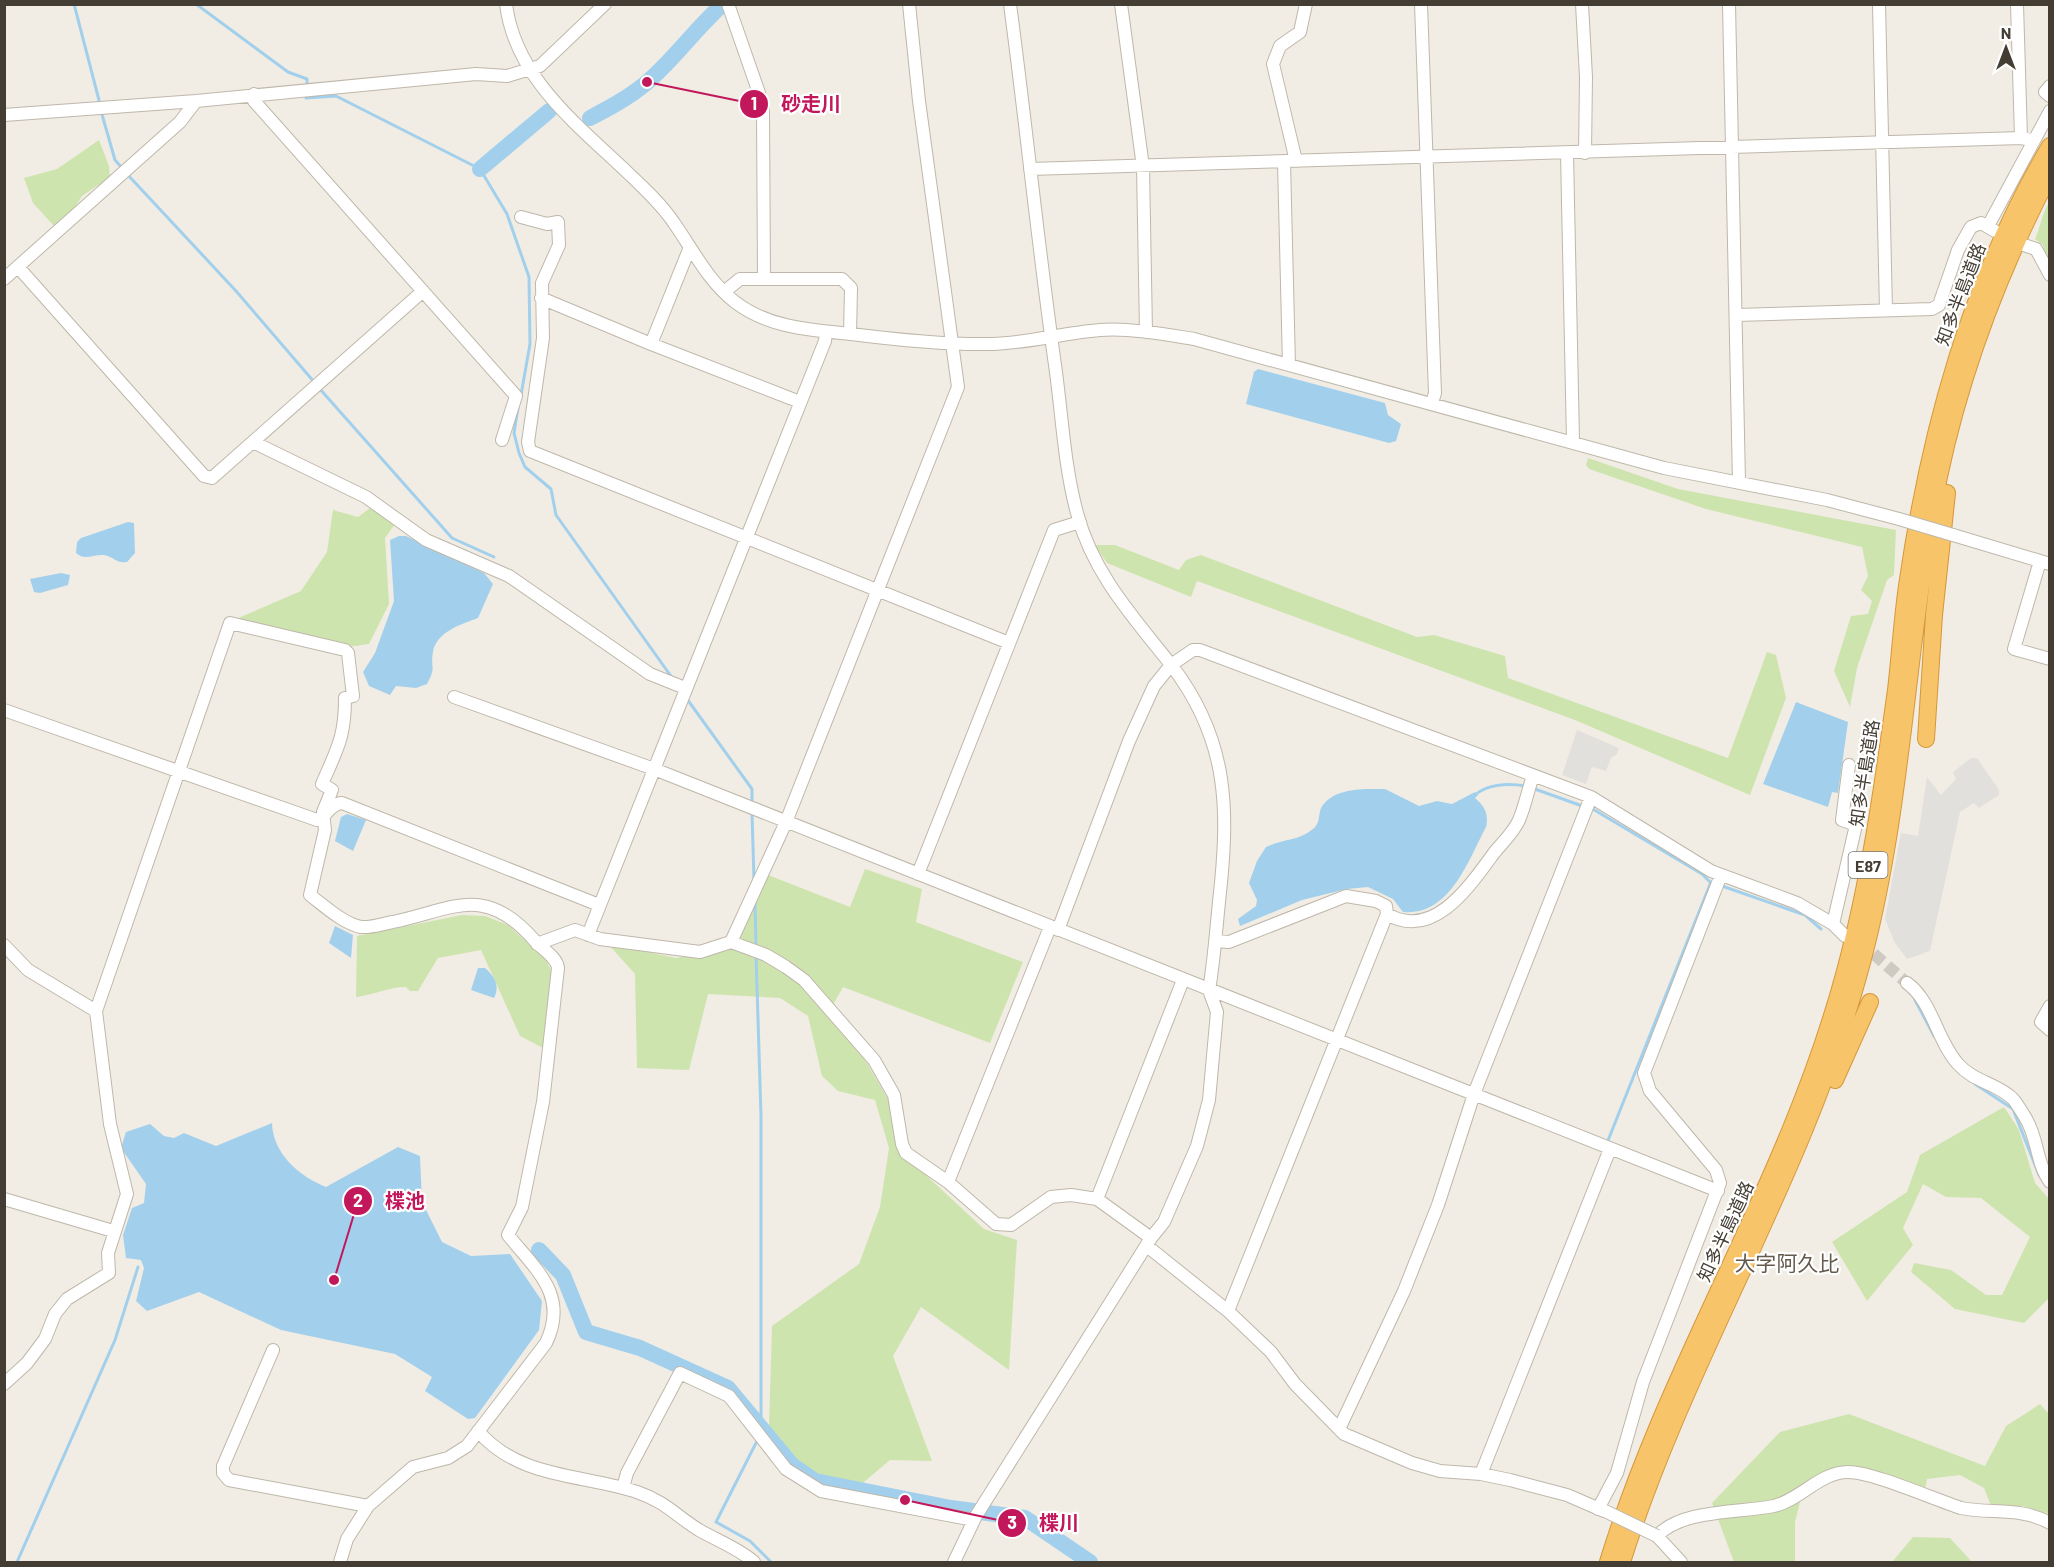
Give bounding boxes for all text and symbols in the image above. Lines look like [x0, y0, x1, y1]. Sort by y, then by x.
north arrow [1976, 18, 2036, 78]
text: N [2001, 23, 2011, 42]
callout: 砂走川 [739, 85, 853, 123]
text: 砂走川 [781, 91, 841, 115]
text: 1 [751, 92, 757, 114]
street label: 知多半島道路 [1930, 240, 1990, 348]
street label: 知多半島道路 [1845, 718, 1883, 828]
road number: E87 [1848, 852, 1888, 878]
street label: 知多半島道路 [1692, 1177, 1758, 1285]
callout: 楪池 [343, 1182, 437, 1220]
text: 楪池 [385, 1188, 425, 1212]
text: 2 [353, 1189, 363, 1211]
district label: 大字阿久比 [1735, 1250, 1840, 1275]
callout: 楪川 [997, 1504, 1091, 1542]
text: 楪川 [1039, 1510, 1079, 1534]
text: 3 [1007, 1511, 1017, 1533]

